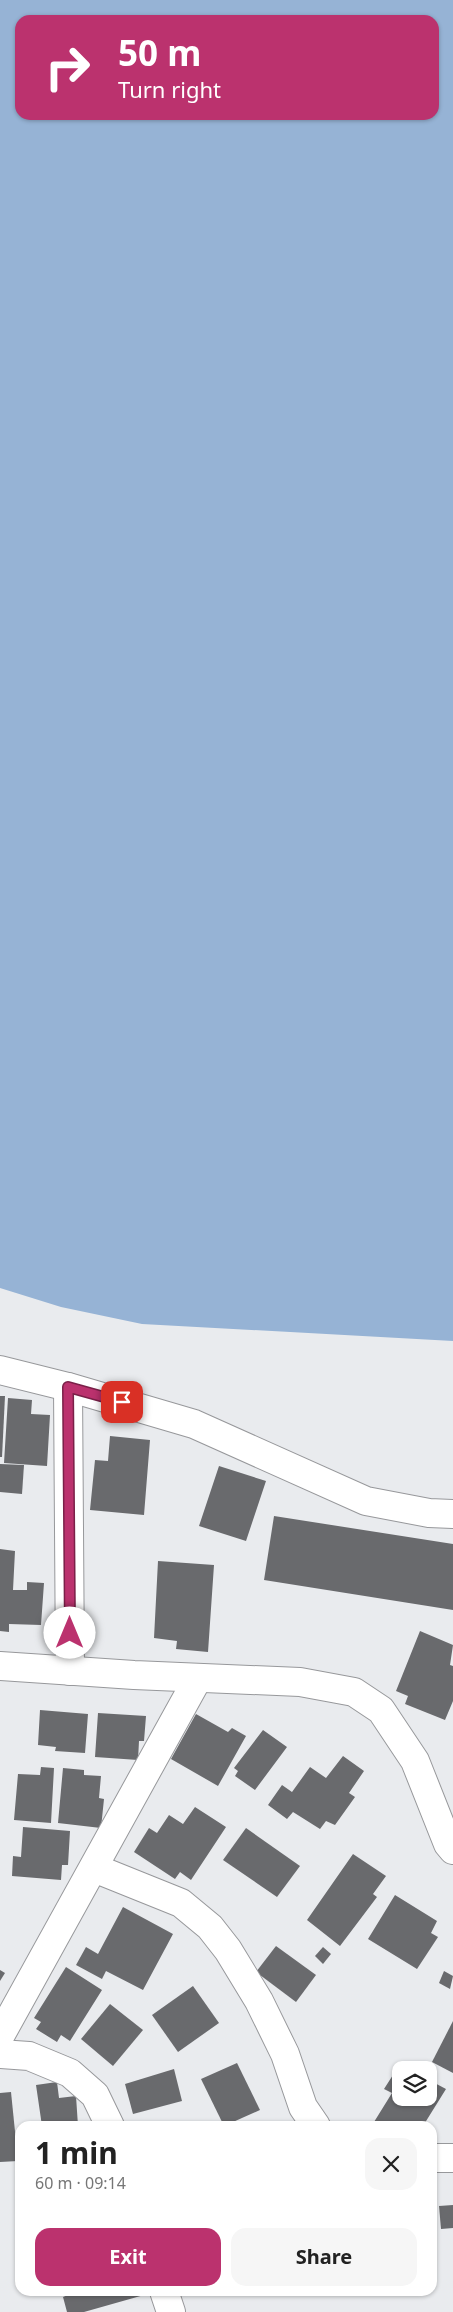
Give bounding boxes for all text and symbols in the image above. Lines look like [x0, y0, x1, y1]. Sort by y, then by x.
text: 50 m [118, 29, 201, 76]
icon: right [35, 35, 100, 100]
text: Turn right [118, 74, 221, 104]
pin [101, 1381, 143, 1423]
icon: arrive [108, 1388, 136, 1416]
position arrow [43, 1606, 95, 1658]
map controls [392, 2061, 437, 2106]
button: layers [392, 2061, 437, 2106]
text: 1 min [35, 2132, 118, 2173]
button: close [365, 2138, 417, 2190]
text: 60 m · 09:14 [35, 2172, 126, 2194]
button: Exit [35, 2228, 221, 2286]
button: Share [231, 2228, 417, 2286]

